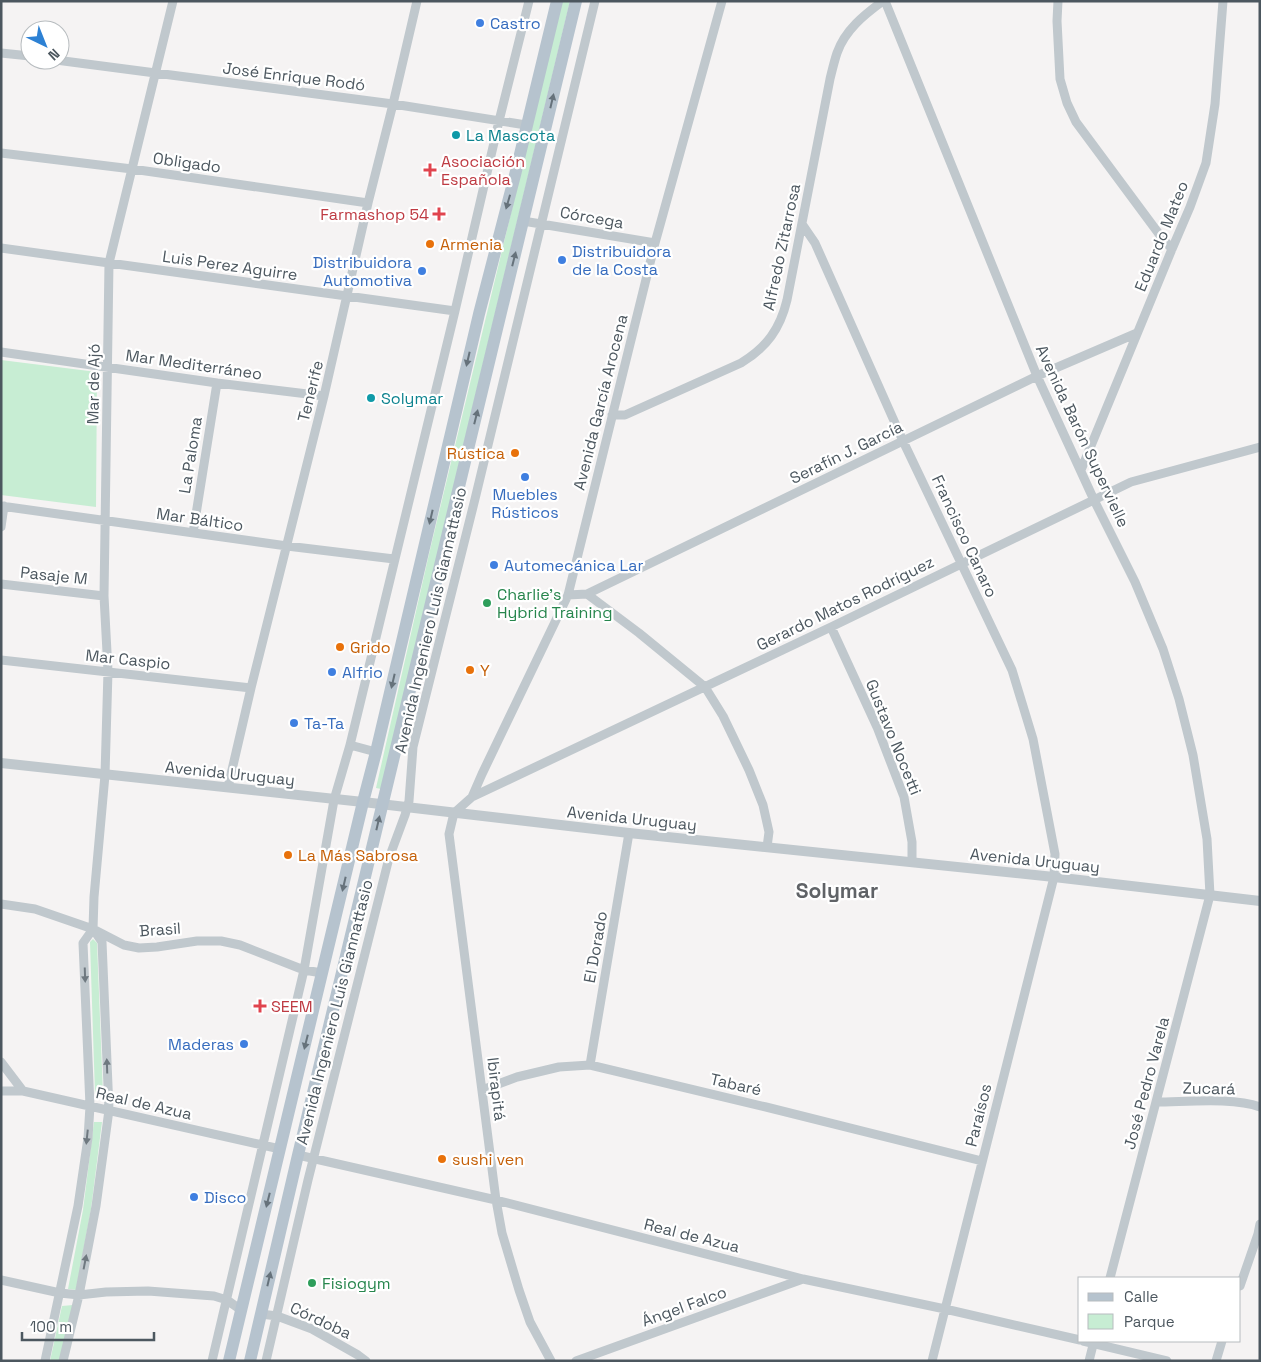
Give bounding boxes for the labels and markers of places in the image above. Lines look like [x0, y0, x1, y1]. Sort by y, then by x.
place label: Castro [490, 13, 541, 34]
marker: Castro [474, 17, 486, 29]
place label: La Mascota [466, 125, 555, 146]
marker: La Mascota [450, 129, 462, 141]
place label: Asociación Española [441, 151, 525, 190]
marker: Asociación Española [423, 163, 437, 177]
place label: Farmashop 54 [320, 204, 429, 225]
marker: Farmashop 54 [433, 208, 445, 220]
place label: Armenia [440, 234, 502, 255]
marker: Armenia [424, 238, 436, 250]
place label: Distribuidora de la Costa [572, 241, 671, 280]
place label: Distribuidora Automotiva [313, 252, 412, 291]
marker: Distribuidora de la Costa [556, 254, 568, 266]
marker: Distribuidora Automotiva [416, 265, 428, 277]
place label: Solymar [381, 388, 443, 409]
marker: Solymar [365, 392, 377, 404]
place label: Rústica [447, 443, 505, 464]
marker: Rústica [509, 447, 521, 459]
marker: Muebles Rústicos [519, 471, 531, 483]
place label: Muebles Rústicos [491, 484, 559, 523]
place label: Automecánica Lar [504, 555, 643, 576]
marker: Automecánica Lar [488, 559, 500, 571]
place label: Charlie's Hybrid Training [497, 584, 612, 623]
marker: Charlie's Hybrid Training [481, 597, 493, 609]
place label: Grido [350, 637, 391, 658]
marker: Grido [334, 641, 346, 653]
place label: Y [480, 660, 490, 681]
place label: Alfrio [342, 662, 383, 683]
marker: Y [464, 664, 476, 676]
marker: Alfrio [326, 666, 338, 678]
place label: Ta-Ta [304, 713, 344, 734]
marker: Ta-Ta [288, 717, 300, 729]
place label: La Más Sabrosa [298, 845, 418, 866]
marker: La Más Sabrosa [282, 849, 294, 861]
place label: SEEM [271, 996, 313, 1017]
marker: SEEM [253, 999, 267, 1013]
place label: Maderas [168, 1034, 234, 1055]
marker: Maderas [238, 1038, 250, 1050]
place label: sushi ven [452, 1149, 524, 1170]
marker: sushi ven [436, 1153, 448, 1165]
place label: Disco [204, 1187, 246, 1208]
marker: Disco [188, 1191, 200, 1203]
place label: Fisiogym [322, 1273, 391, 1294]
marker: Fisiogym [306, 1277, 318, 1289]

